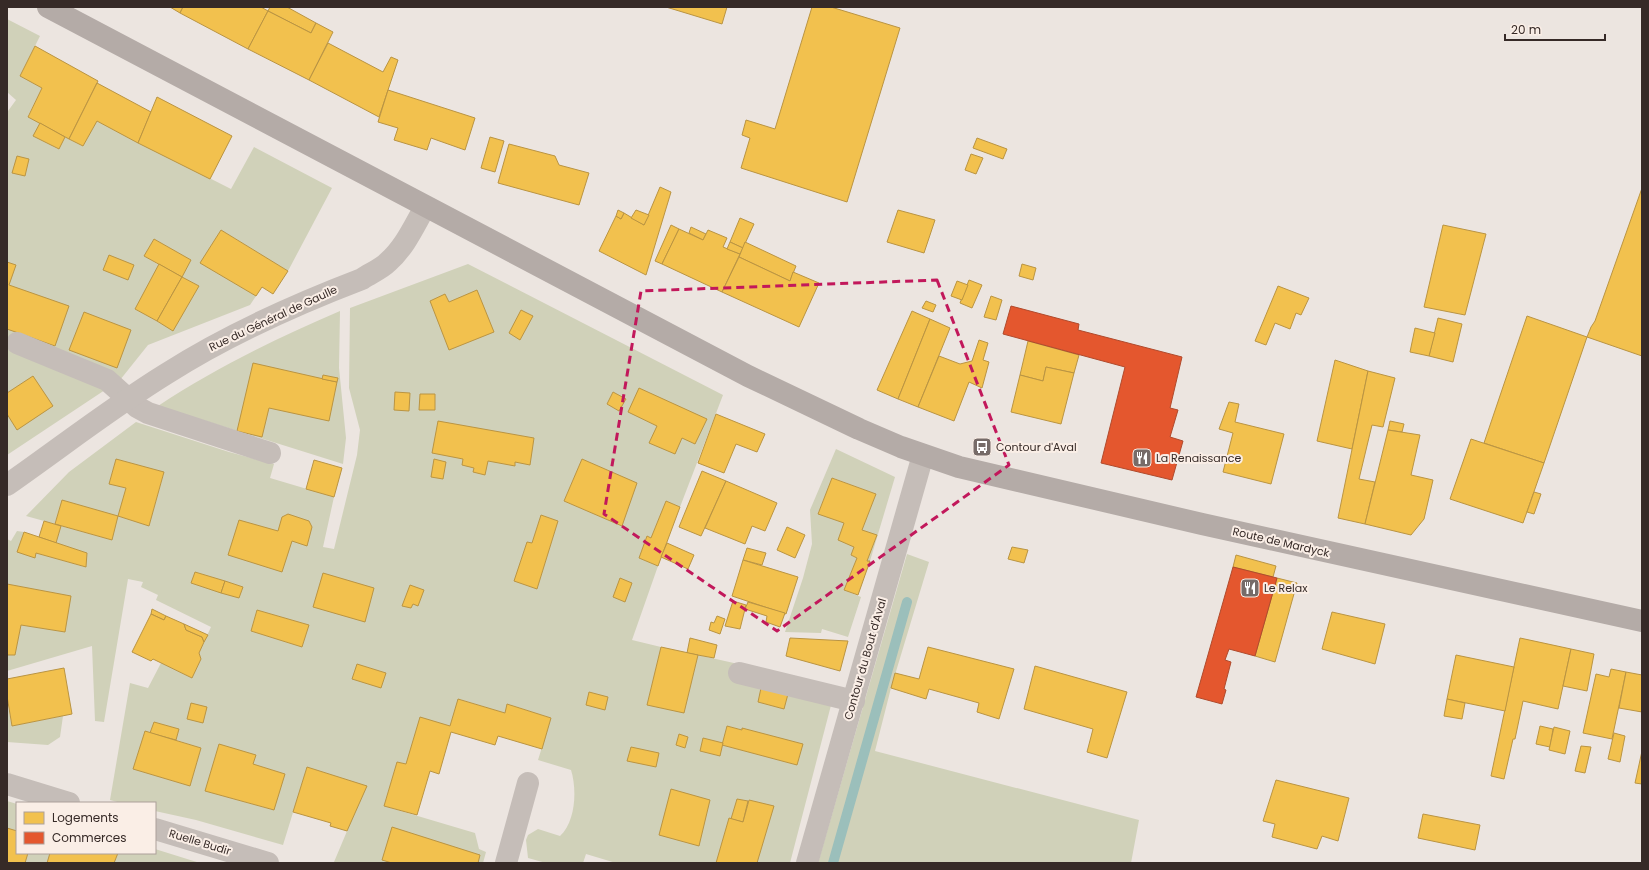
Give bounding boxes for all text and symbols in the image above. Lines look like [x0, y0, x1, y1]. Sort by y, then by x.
scale bar [1505, 16, 1605, 42]
text: 20 m [1511, 21, 1541, 38]
street label: Rue du Général de Gaulle [206, 281, 340, 355]
bus stop icon: Contour d'Aval [971, 436, 993, 458]
place label: Contour d'Aval [996, 439, 1077, 455]
restaurant icon: La Renaissance [1131, 447, 1153, 469]
place label: La Renaissance [1156, 450, 1241, 466]
street label: Route de Mardyck [1231, 523, 1331, 561]
restaurant icon: Le Relax [1239, 577, 1261, 599]
place label: Le Relax [1264, 580, 1308, 596]
street label: Contour du Bout d'Aval [840, 596, 890, 722]
legend [16, 802, 156, 854]
text: Logements [52, 809, 119, 826]
street label: Ruelle Budir [167, 825, 233, 859]
text: Commerces [52, 829, 127, 846]

